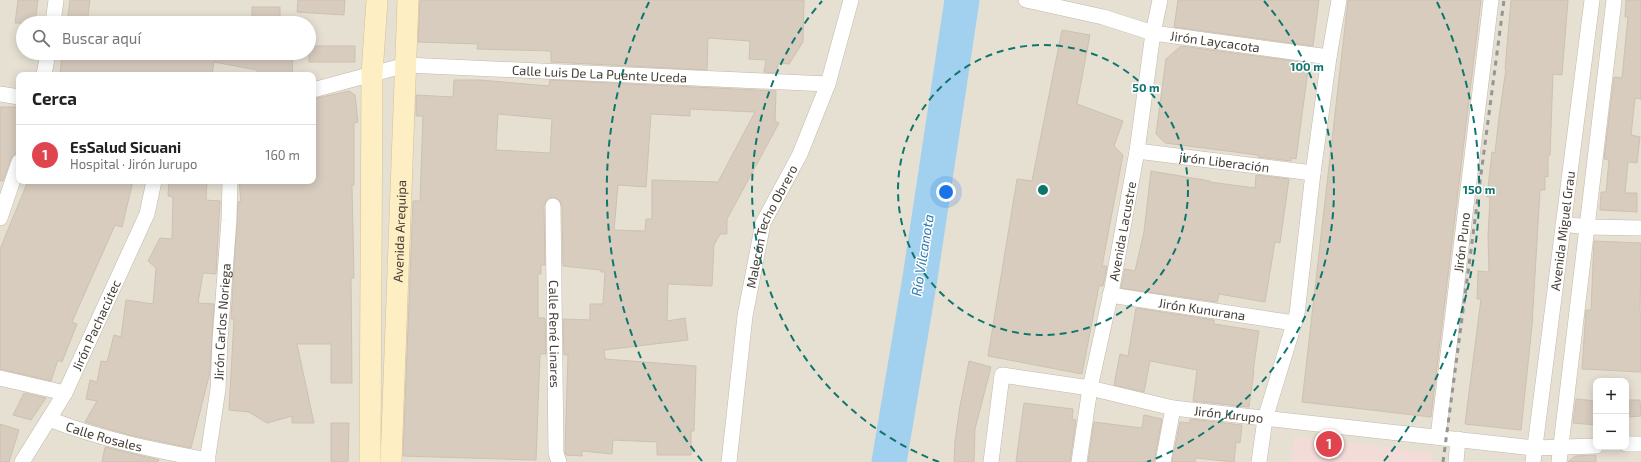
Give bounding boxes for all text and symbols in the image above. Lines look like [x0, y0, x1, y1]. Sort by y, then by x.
search box [16, 16, 316, 60]
icon: search [30, 27, 52, 49]
street label: Jirón Laycacota [1169, 27, 1261, 56]
text: Buscar aquí [62, 29, 141, 47]
text: 100 m [1290, 59, 1324, 73]
street label: Calle Luis De La Puente Uceda [512, 62, 687, 86]
text: 50 m [1132, 80, 1160, 94]
text: Cerca [32, 88, 77, 108]
text: EsSalud Sicuani [70, 138, 181, 156]
text: 1 [42, 147, 48, 163]
text: 160 m [265, 147, 300, 163]
street label: jirón Liberación [1178, 148, 1270, 175]
text: Hospital · Jirón Jurupo [70, 156, 197, 172]
street label: Malecón Techo Obrero [743, 162, 801, 289]
street label: Avenida Miguel Grau [1547, 170, 1578, 292]
street label: Avenida Arequipa [390, 180, 409, 283]
street label: Avenida Lacustre [1105, 180, 1139, 282]
your location [936, 182, 956, 202]
text: 150 m [1463, 182, 1495, 196]
centre of rings [1036, 183, 1050, 197]
street label: Jirón Puno [1450, 211, 1473, 273]
water label: Río Vilcanota [907, 213, 937, 297]
street label: Jirón Carlos Noriega [210, 263, 234, 381]
street label: Jirón Pachacútec [68, 277, 124, 373]
street label: Calle René Linares [546, 280, 563, 388]
street label: Jirón Kunurana [1157, 294, 1246, 323]
map controls [1593, 378, 1629, 450]
button: + [1593, 378, 1629, 414]
street label: Jirón Jurupo [1193, 402, 1264, 426]
button: − [1593, 414, 1629, 450]
street label: Calle Rosales [64, 418, 144, 455]
pin: 1 [1316, 429, 1342, 459]

